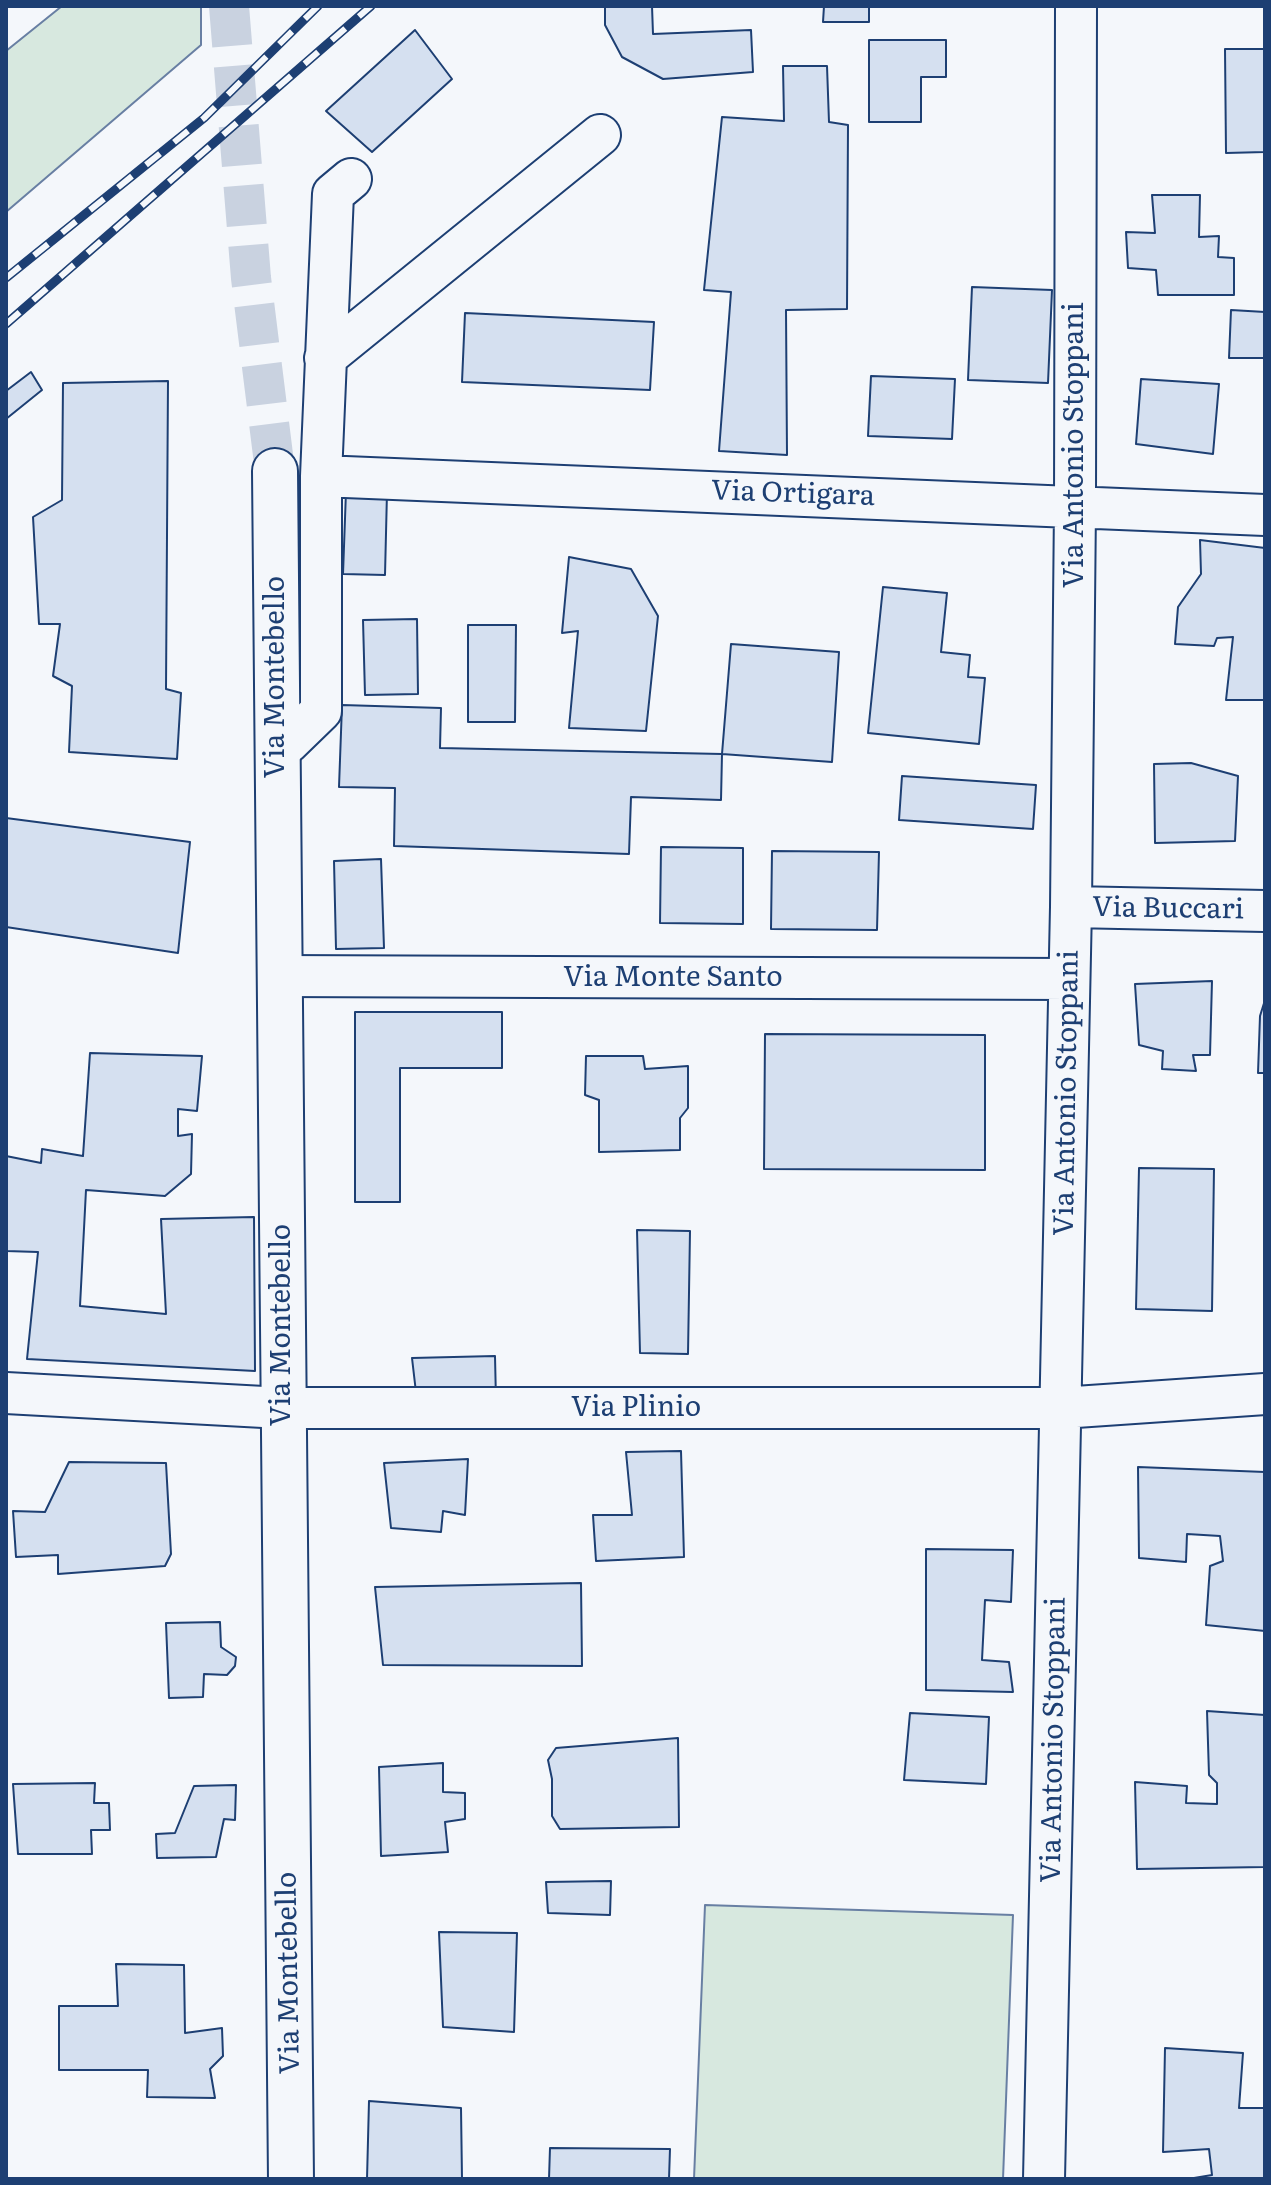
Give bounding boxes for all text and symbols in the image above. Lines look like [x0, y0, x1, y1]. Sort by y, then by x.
street label: Via Antonio Stoppani [1058, 302, 1092, 588]
street label: Via Ortigara [710, 474, 876, 514]
street label: Via Montebello [259, 576, 293, 778]
street label: Via Buccari [1092, 891, 1244, 927]
street label: Via Antonio Stoppani [1048, 950, 1086, 1236]
street label: Via Monte Santo [563, 961, 783, 995]
street label: Via Montebello [265, 1224, 299, 1426]
street label: Via Plinio [571, 1391, 701, 1425]
street label: Via Antonio Stoppani [1035, 1597, 1073, 1883]
street label: Via Montebello [270, 1871, 308, 2075]

